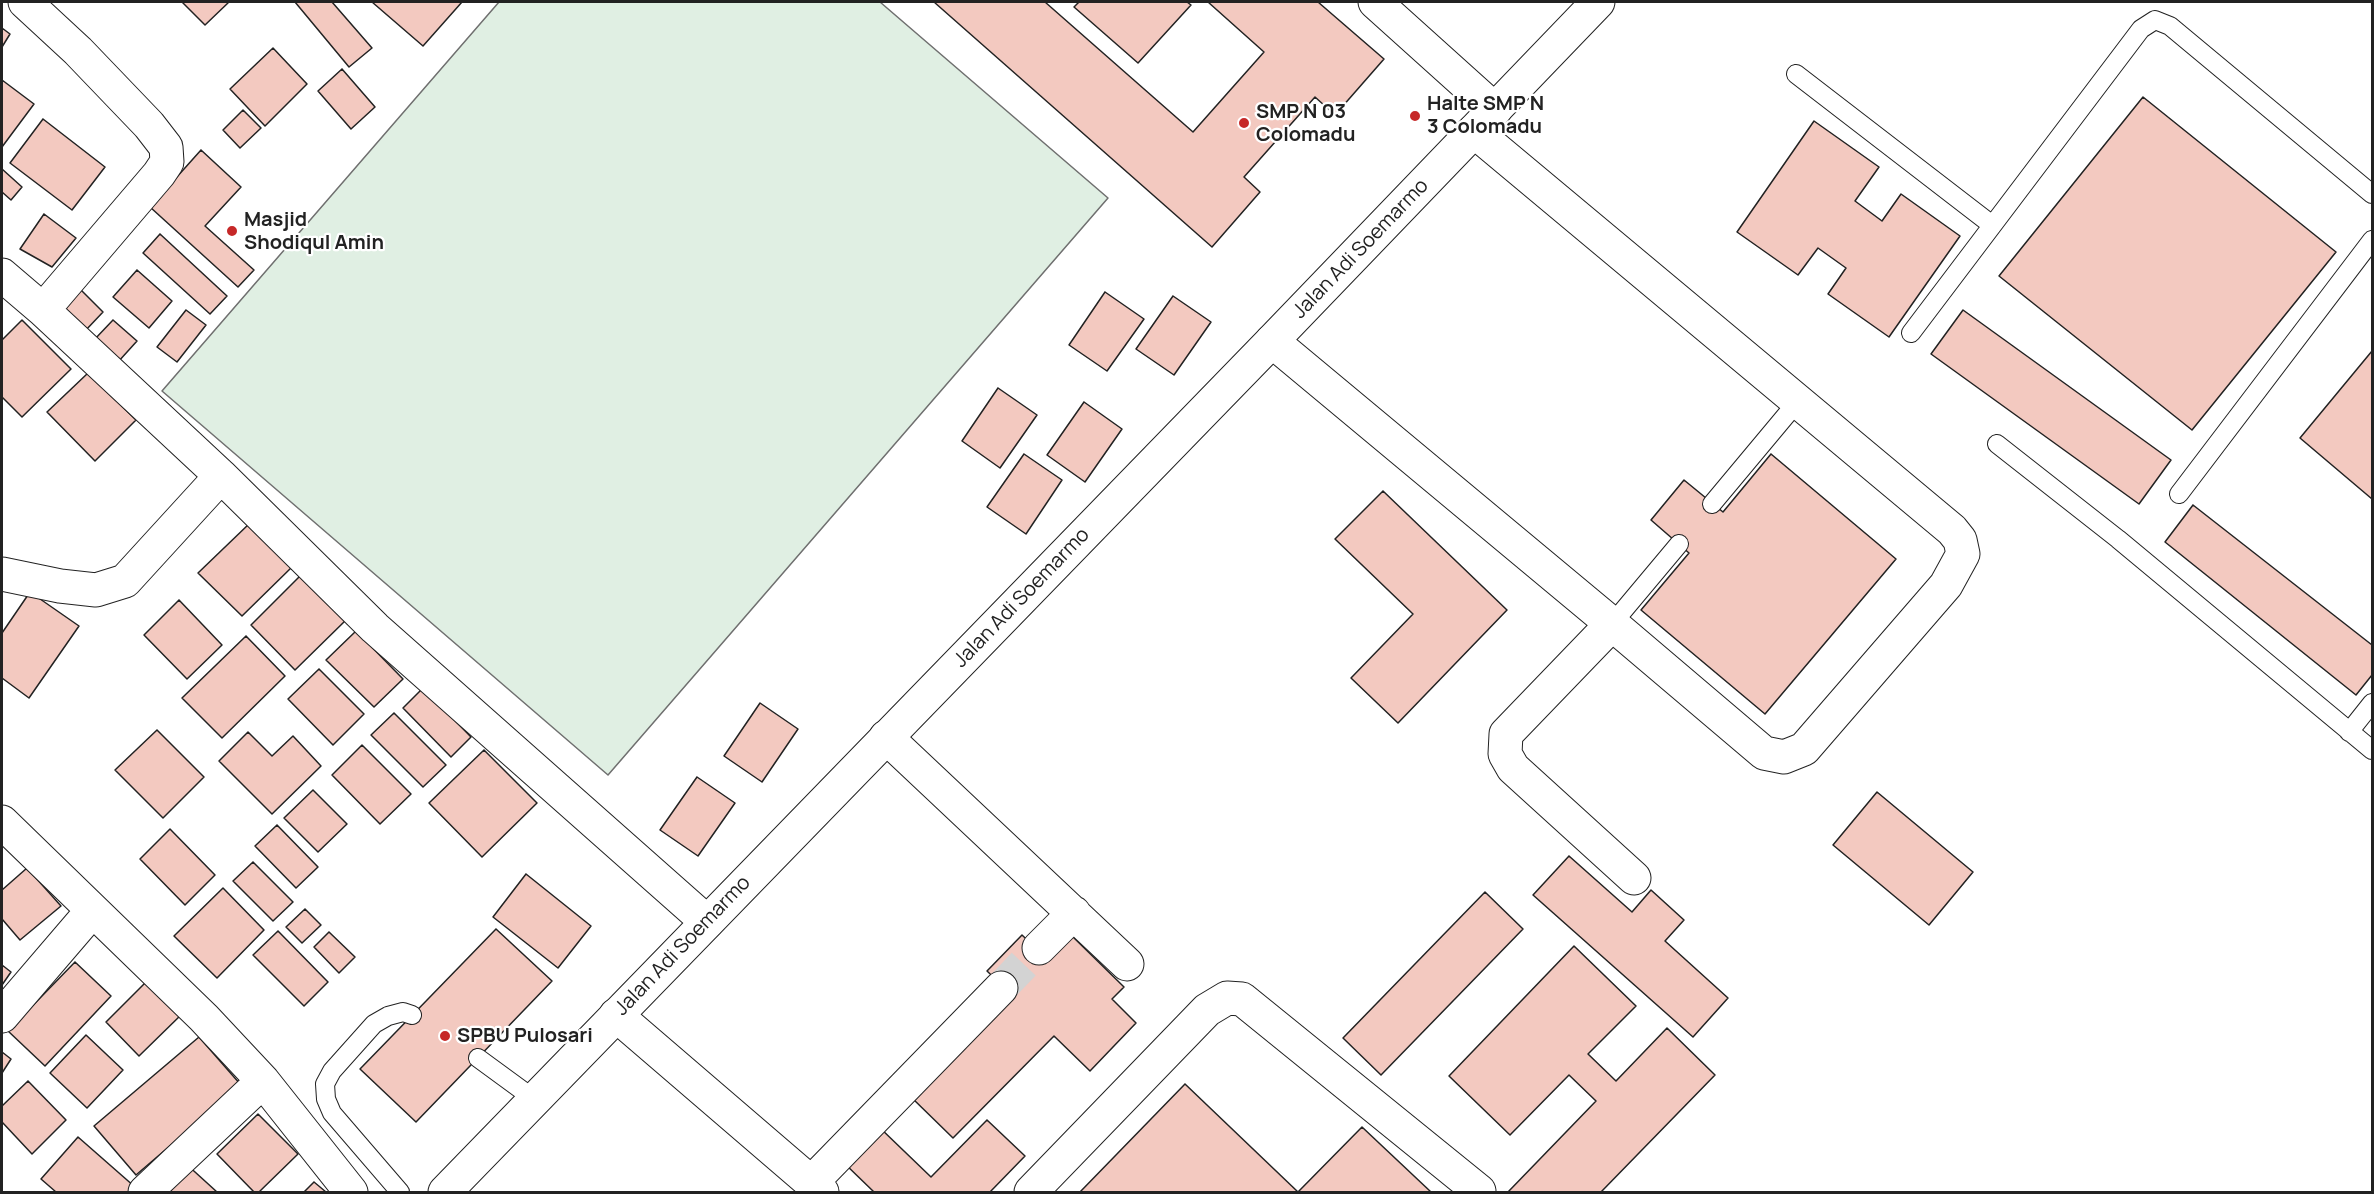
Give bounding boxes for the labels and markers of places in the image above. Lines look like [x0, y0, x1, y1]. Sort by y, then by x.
place label: Halte SMP N 3 Colomadu [1427, 92, 1544, 139]
place label: SMP N 03 Colomadu [1256, 100, 1355, 147]
marker: Halte SMP N 3 Colomadu [1408, 109, 1422, 123]
marker: SMP N 03 Colomadu [1237, 116, 1251, 130]
place label: Masjid Shodiqul Amin [244, 208, 384, 255]
marker: Masjid Shodiqul Amin [225, 224, 239, 238]
place label: SPBU Pulosari [457, 1024, 593, 1048]
marker: SPBU Pulosari [438, 1029, 452, 1043]

